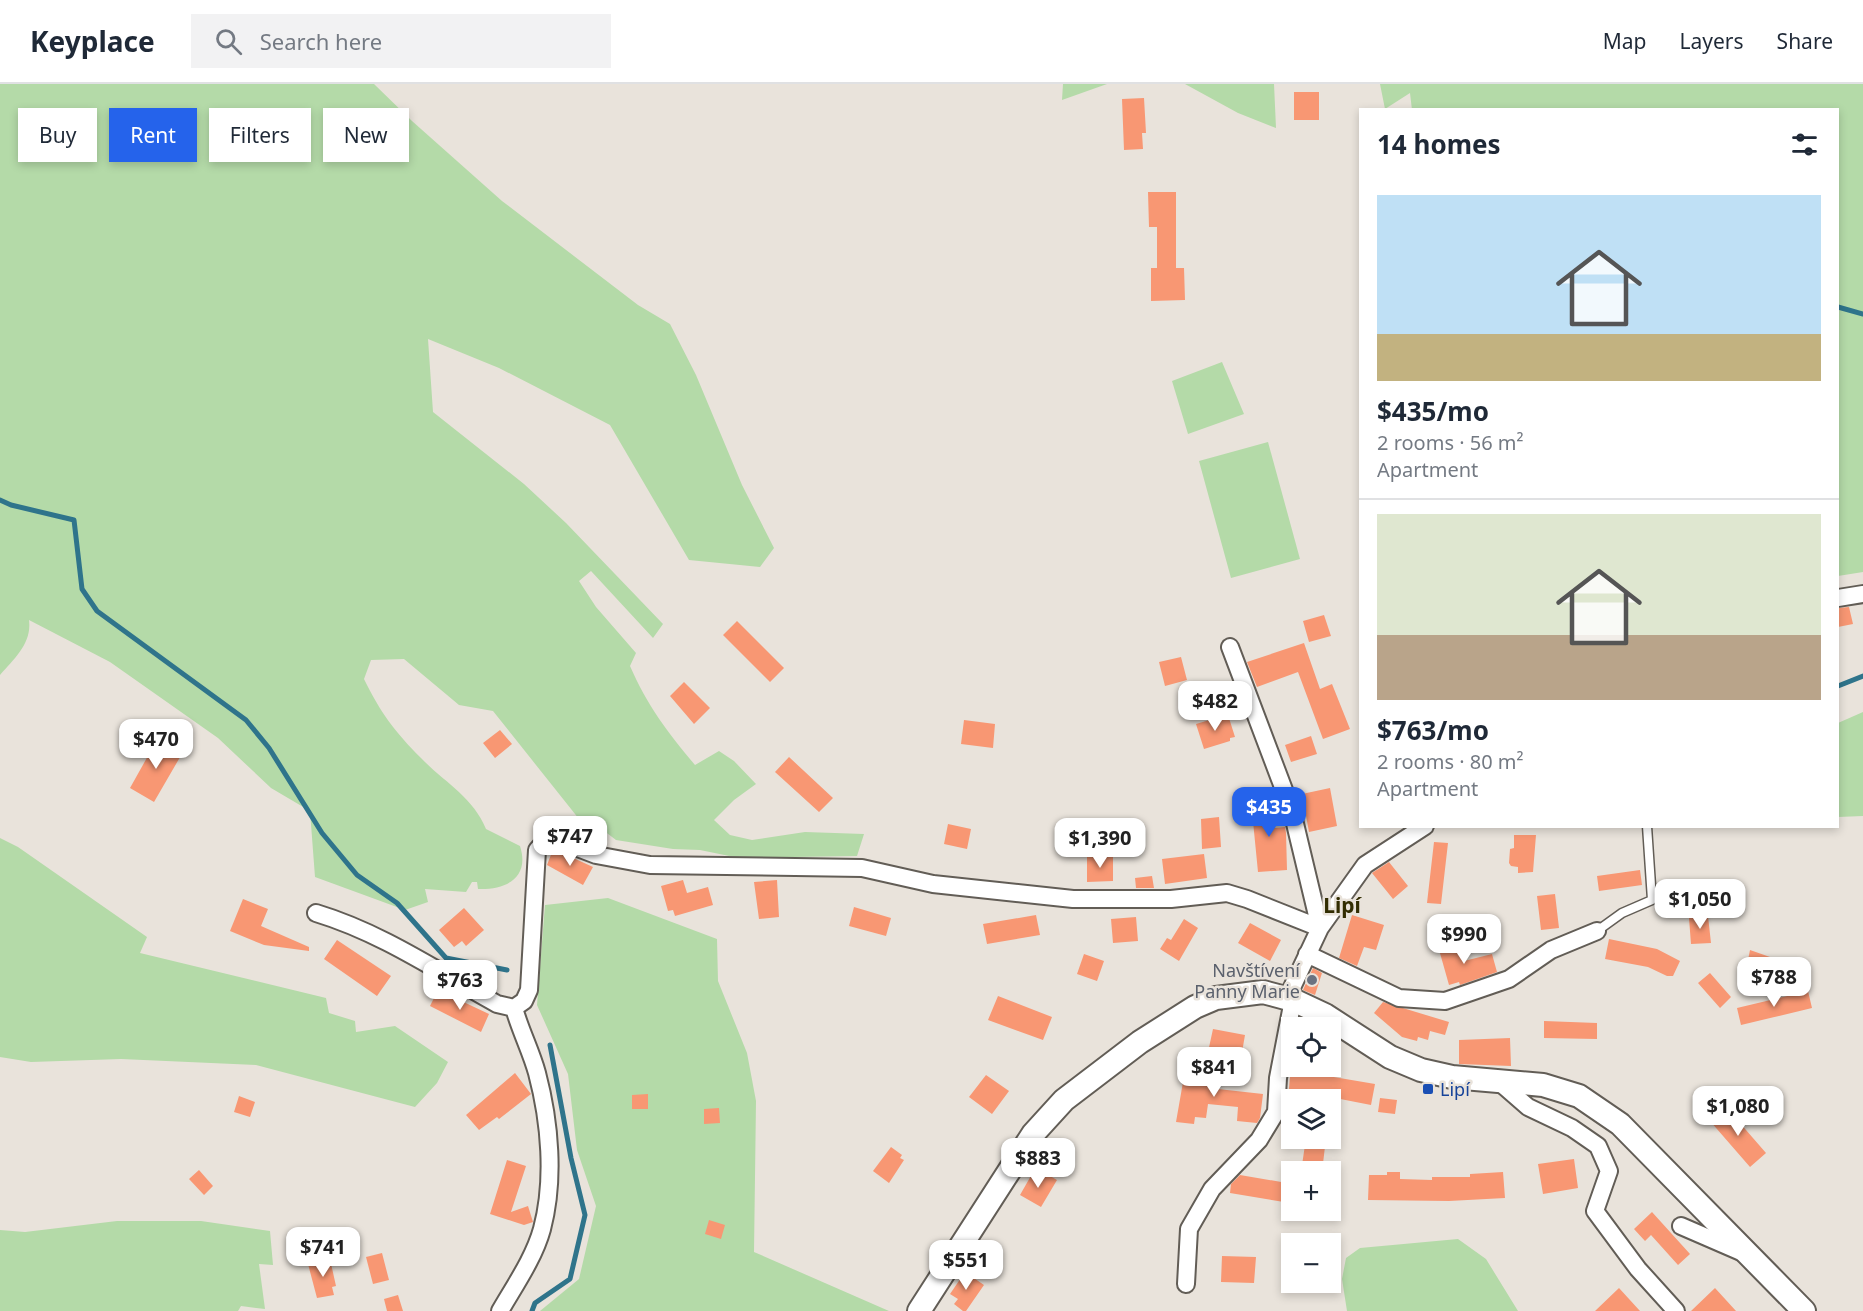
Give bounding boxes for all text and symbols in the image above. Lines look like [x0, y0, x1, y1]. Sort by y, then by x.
search box [191, 14, 611, 68]
text: Keyplace [30, 22, 155, 60]
icon: search [212, 25, 245, 58]
text: Search here [260, 26, 382, 56]
text: Map [1603, 27, 1647, 55]
text: Layers [1680, 27, 1744, 55]
text: Share [1777, 27, 1833, 55]
chip: Buy [18, 108, 97, 162]
chip: Rent [109, 108, 197, 162]
chip: Filters [209, 108, 311, 162]
chip: New [323, 108, 409, 162]
text: 14 homes [1377, 126, 1501, 162]
icon: filters [1788, 128, 1821, 161]
icon: home [1545, 234, 1653, 342]
text: $435/mo [1377, 393, 1489, 429]
text: 2 rooms · 56 m² [1377, 429, 1524, 456]
text: Apartment [1377, 456, 1478, 483]
icon: home [1545, 553, 1653, 661]
pin: $482 [1179, 681, 1251, 732]
text: $482 [1192, 687, 1238, 714]
text: $763/mo [1377, 712, 1489, 748]
pin: $470 [120, 719, 192, 770]
text: $470 [133, 725, 179, 752]
text: 2 rooms · 80 m² [1377, 748, 1524, 775]
text: Apartment [1377, 775, 1478, 802]
pin: $435 [1233, 787, 1305, 838]
text: $435 [1246, 793, 1292, 820]
pin: $747 [534, 816, 606, 867]
pin: $1,390 [1051, 818, 1149, 869]
text: $747 [547, 822, 593, 849]
text: $1,390 [1069, 824, 1131, 851]
pin: $1,050 [1651, 879, 1749, 930]
text: $1,050 [1669, 885, 1731, 912]
district label: Lipí [1323, 891, 1363, 919]
pin: $990 [1428, 914, 1500, 965]
text: $990 [1441, 920, 1487, 947]
pin: $788 [1738, 957, 1810, 1008]
place label: Navštívení Panny Marie [1194, 958, 1300, 1003]
pin: $763 [424, 960, 496, 1011]
text: $788 [1751, 963, 1797, 990]
text: $763 [437, 966, 483, 993]
marker: Navštívení Panny Marie [1305, 973, 1319, 987]
map controls [1281, 1017, 1341, 1293]
button: locate [1281, 1017, 1341, 1077]
pin: $841 [1178, 1047, 1250, 1098]
text: $841 [1191, 1053, 1237, 1080]
place label: Lipí [1440, 1077, 1470, 1101]
marker: Lipí [1421, 1082, 1435, 1096]
pin: $1,080 [1689, 1086, 1787, 1137]
button: layers [1281, 1089, 1341, 1149]
text: $1,080 [1707, 1092, 1769, 1119]
pin: $883 [1002, 1138, 1074, 1189]
text: $883 [1015, 1144, 1061, 1171]
button: + [1281, 1161, 1341, 1221]
pin: $741 [287, 1227, 359, 1278]
text: $741 [300, 1233, 346, 1260]
button: − [1281, 1233, 1341, 1293]
pin: $551 [930, 1240, 1002, 1291]
text: $551 [943, 1246, 989, 1273]

